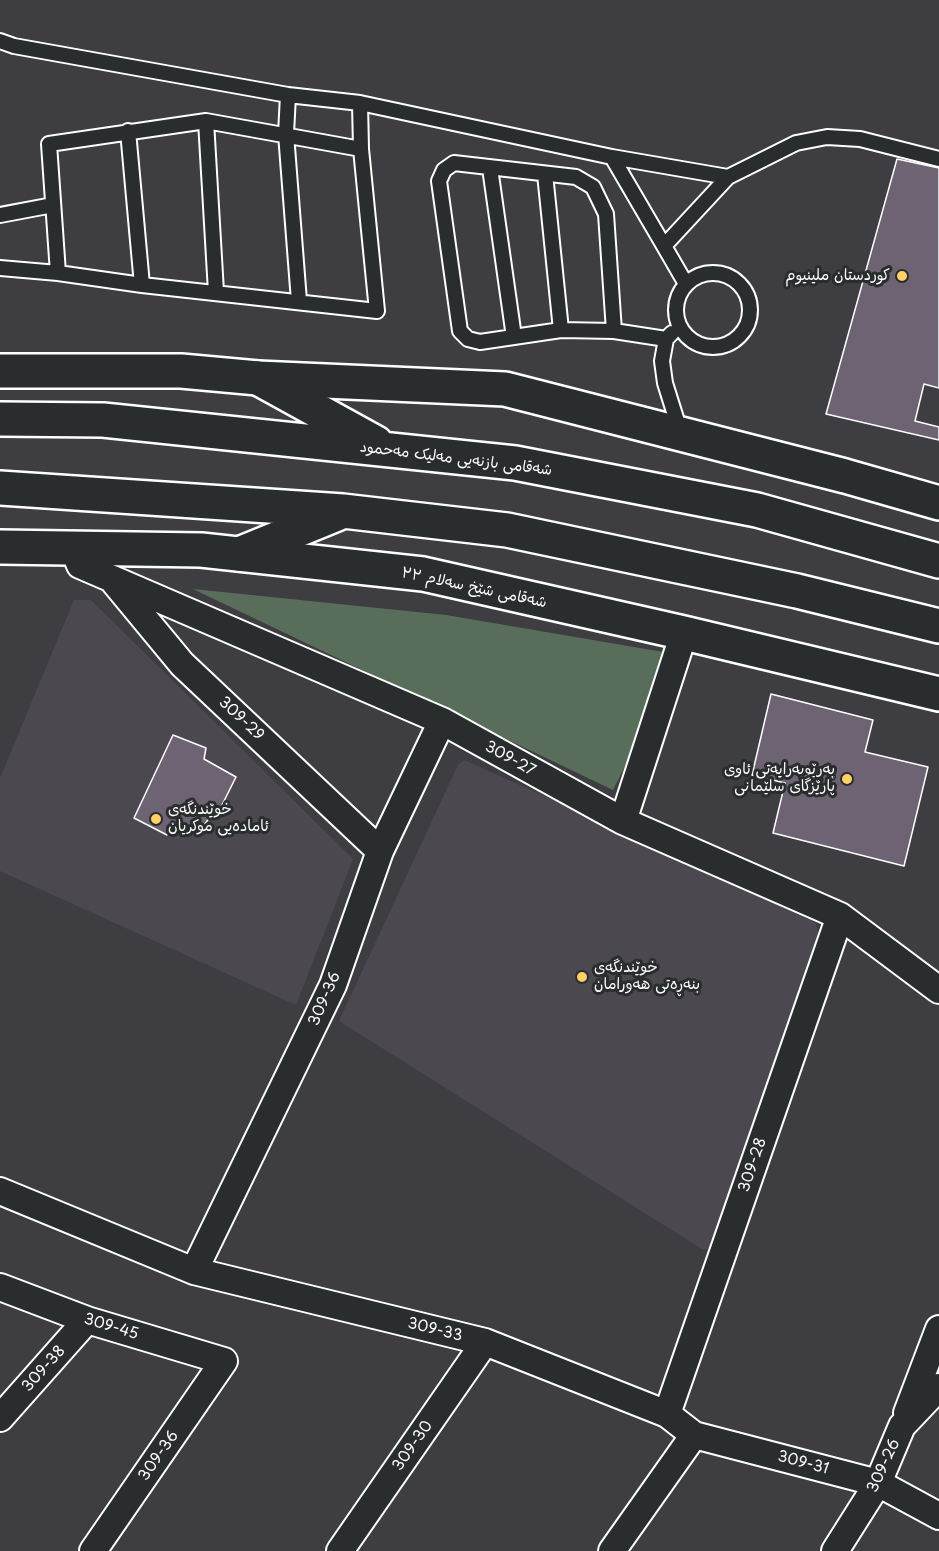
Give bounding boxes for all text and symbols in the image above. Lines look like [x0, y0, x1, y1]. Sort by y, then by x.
place label: کوردستان ملینیوم [785, 267, 890, 285]
marker: کوردستان ملینیوم [895, 269, 909, 283]
street label: شەقامی بازنەیی مەلیک مەحمود [359, 438, 553, 480]
street label: شەقامی شێخ سەلام ٣٣ [400, 564, 548, 612]
street label: 309-29 [215, 693, 267, 745]
street label: 309-27 [482, 738, 538, 780]
place label: بەڕێوبەرایەتی ئاوی پارێزگای سلێمانی [724, 761, 835, 796]
marker: بەڕێوبەرایەتی ئاوی پارێزگای سلێمانی [840, 772, 854, 786]
place label: خوێندنگەی ئامادەیی موکریان [168, 801, 269, 836]
marker: خوێندنگەی ئامادەیی موکریان [149, 812, 163, 826]
place label: خوێندنگەی بنەڕەتی هەورامان [594, 959, 700, 994]
street label: 309-36 [305, 969, 345, 1029]
marker: خوێندنگەی بنەڕەتی هەورامان [575, 970, 589, 984]
street label: 309-28 [735, 1135, 771, 1195]
street label: 309-45 [82, 1310, 140, 1344]
street label: 309-33 [406, 1314, 464, 1346]
street label: 309-38 [19, 1342, 69, 1396]
street label: 309-30 [389, 1417, 437, 1475]
street label: 309-36 [135, 1428, 183, 1484]
street label: 309-26 [864, 1436, 904, 1496]
street label: 309-31 [775, 1448, 831, 1478]

